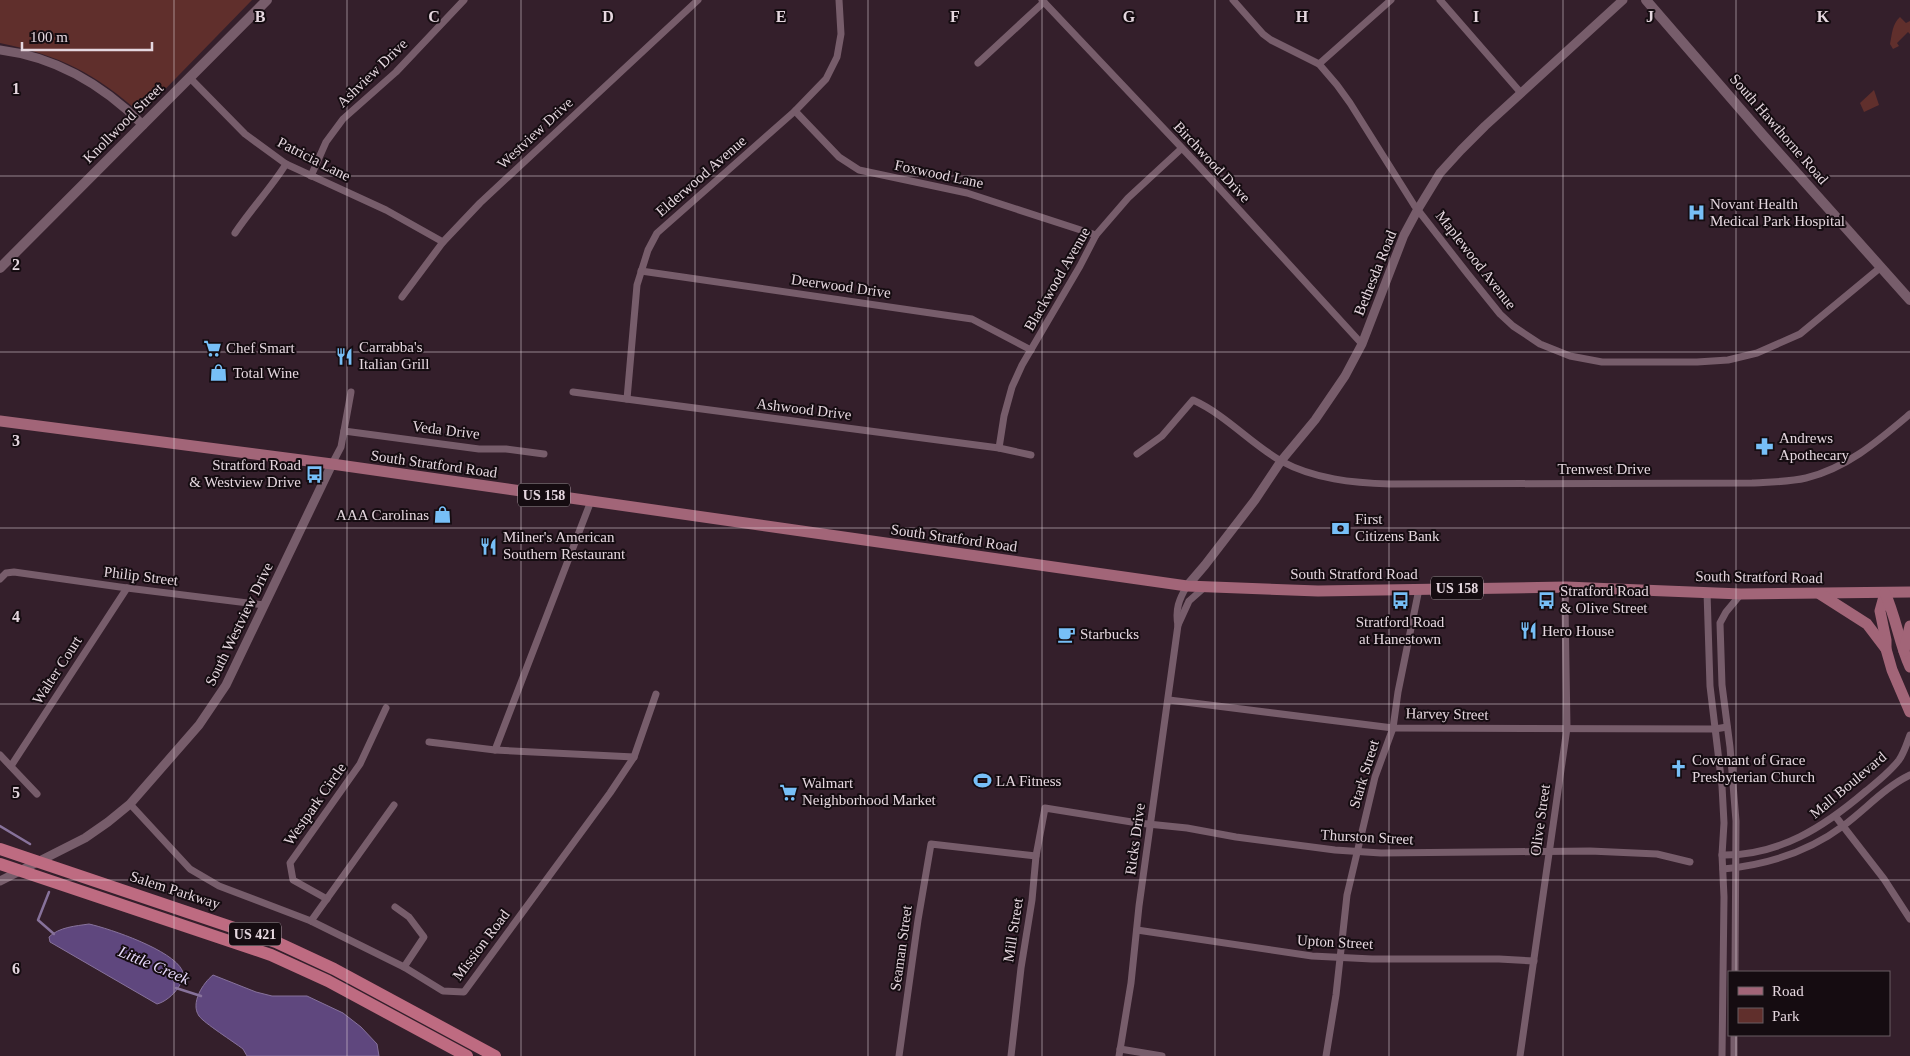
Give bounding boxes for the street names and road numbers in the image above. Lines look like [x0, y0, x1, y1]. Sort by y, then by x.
street label: Ashview Drive [334, 35, 411, 110]
street label: South Hawthorne Road [1727, 71, 1832, 188]
street label: Knollwood Street [80, 79, 167, 166]
street label: Westview Drive [494, 94, 576, 172]
street label: Birchwood Drive [1170, 118, 1254, 206]
street label: Elderwood Avenue [653, 132, 750, 220]
street label: Patricia Lane [275, 134, 353, 184]
street label: Foxwood Lane [893, 157, 985, 191]
street label: Maplewood Avenue [1433, 208, 1519, 313]
street label: Blackwood Avenue [1021, 224, 1093, 334]
street label: Bethesda Road [1351, 228, 1400, 318]
street label: Deerwood Drive [790, 271, 892, 301]
street label: Ashwood Drive [756, 395, 853, 423]
street label: Veda Drive [411, 418, 481, 442]
street label: South Stratford Road [370, 447, 499, 481]
street label: Trenwest Drive [1557, 461, 1651, 477]
road number: US 158 [518, 484, 570, 506]
street label: South Stratford Road [890, 521, 1019, 555]
street label: South Westview Drive [202, 559, 276, 688]
street label: Philip Street [103, 564, 180, 589]
street label: South Stratford Road [1290, 566, 1418, 582]
street label: South Stratford Road [1695, 568, 1823, 586]
road number: US 158 [1431, 576, 1483, 600]
street label: Walter Court [29, 632, 85, 707]
street label: Harvey Street [1405, 705, 1489, 723]
street label: Stark Street [1346, 737, 1382, 810]
street label: Mall Boulevard [1807, 748, 1890, 822]
street label: Westpark Circle [281, 760, 349, 848]
street label: Olive Street [1527, 782, 1553, 857]
street label: Ricks Drive [1122, 802, 1148, 876]
street label: Thurston Street [1320, 827, 1415, 847]
street label: Salem Parkway [128, 868, 223, 912]
street label: Mill Street [1000, 896, 1026, 963]
street label: Seaman Street [887, 903, 915, 992]
street label: Mission Road [449, 906, 513, 983]
road number: US 421 [229, 922, 281, 946]
street label: Upton Street [1297, 932, 1374, 952]

